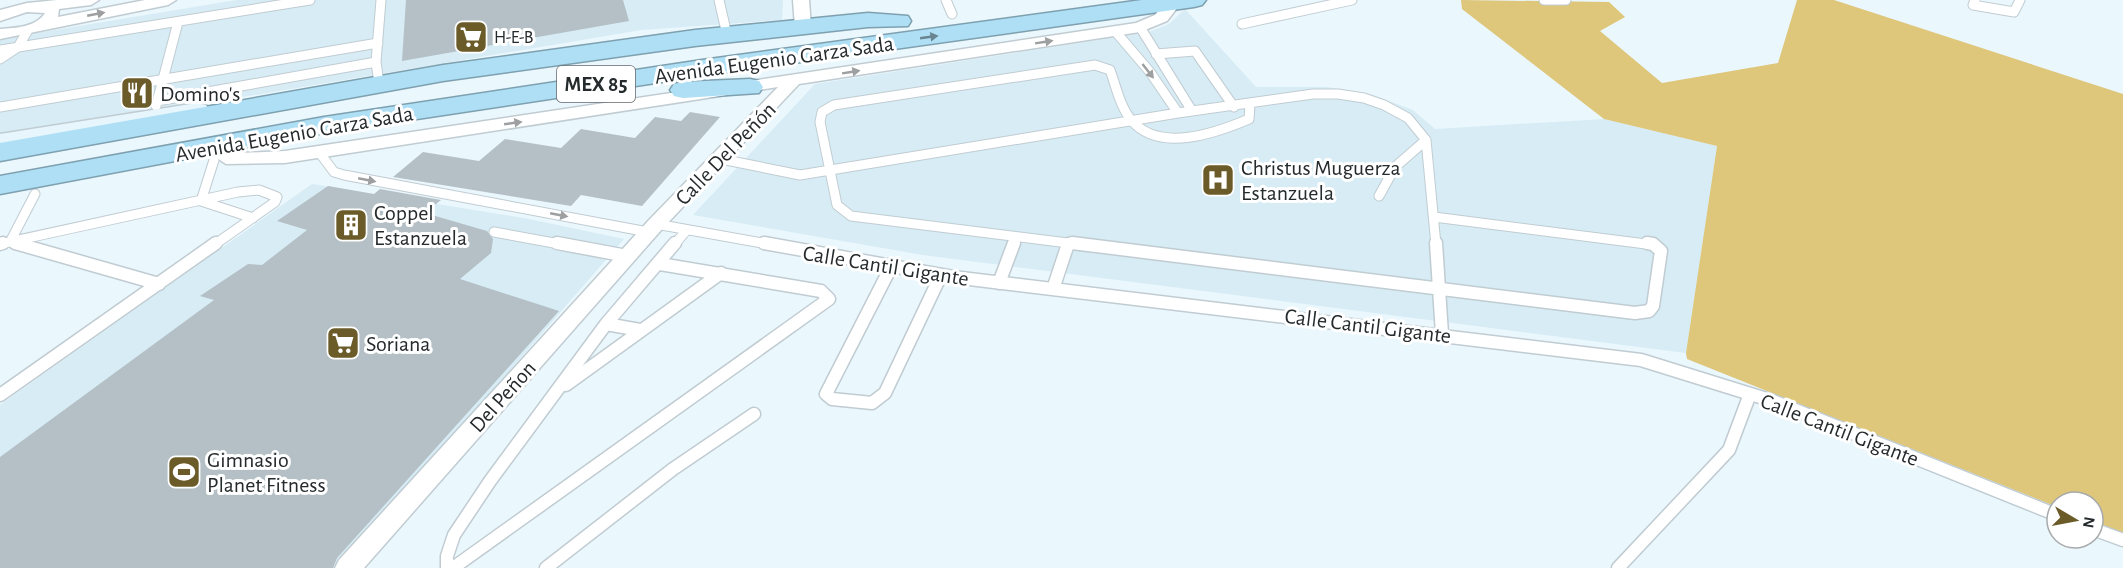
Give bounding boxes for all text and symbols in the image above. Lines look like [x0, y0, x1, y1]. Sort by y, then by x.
one-way arrow [87, 9, 106, 18]
supermarket icon: H-E-B [453, 19, 489, 55]
place label: H-E-B [494, 29, 534, 47]
street label: Avenida Eugenio Garza Sada [653, 32, 895, 88]
one-way arrow [919, 32, 938, 41]
one-way arrow [1034, 37, 1053, 46]
one-way arrow [1142, 63, 1154, 78]
road number: MEX 85 [557, 66, 635, 102]
one-way arrow [842, 67, 861, 76]
restaurant icon: Domino's [119, 75, 155, 111]
place label: Domino's [160, 83, 240, 105]
street label: Calle Del Peñón [671, 98, 780, 209]
street label: Avenida Eugenio Garza Sada [174, 102, 415, 166]
one-way arrow [504, 118, 523, 127]
place label: Christus Muguerza Estanzuela [1241, 157, 1401, 204]
hospital icon: Christus Muguerza Estanzuela [1200, 162, 1236, 198]
one-way arrow [357, 176, 376, 185]
place label: Coppel Estanzuela [374, 202, 467, 249]
building icon: Coppel Estanzuela [333, 207, 369, 243]
one-way arrow [549, 211, 568, 220]
street label: Calle Cantil Gigante [801, 242, 970, 290]
street label: Calle Cantil Gigante [1283, 305, 1452, 347]
supermarket icon: Soriana [325, 325, 361, 361]
place label: Soriana [366, 333, 430, 355]
street label: Del Peñon [465, 357, 540, 436]
street label: Calle Cantil Gigante [1758, 390, 1922, 470]
place label: Gimnasio Planet Fitness [207, 449, 326, 496]
sports icon: Gimnasio Planet Fitness [166, 454, 202, 490]
north arrow [2045, 490, 2105, 550]
text: N [2080, 516, 2098, 529]

